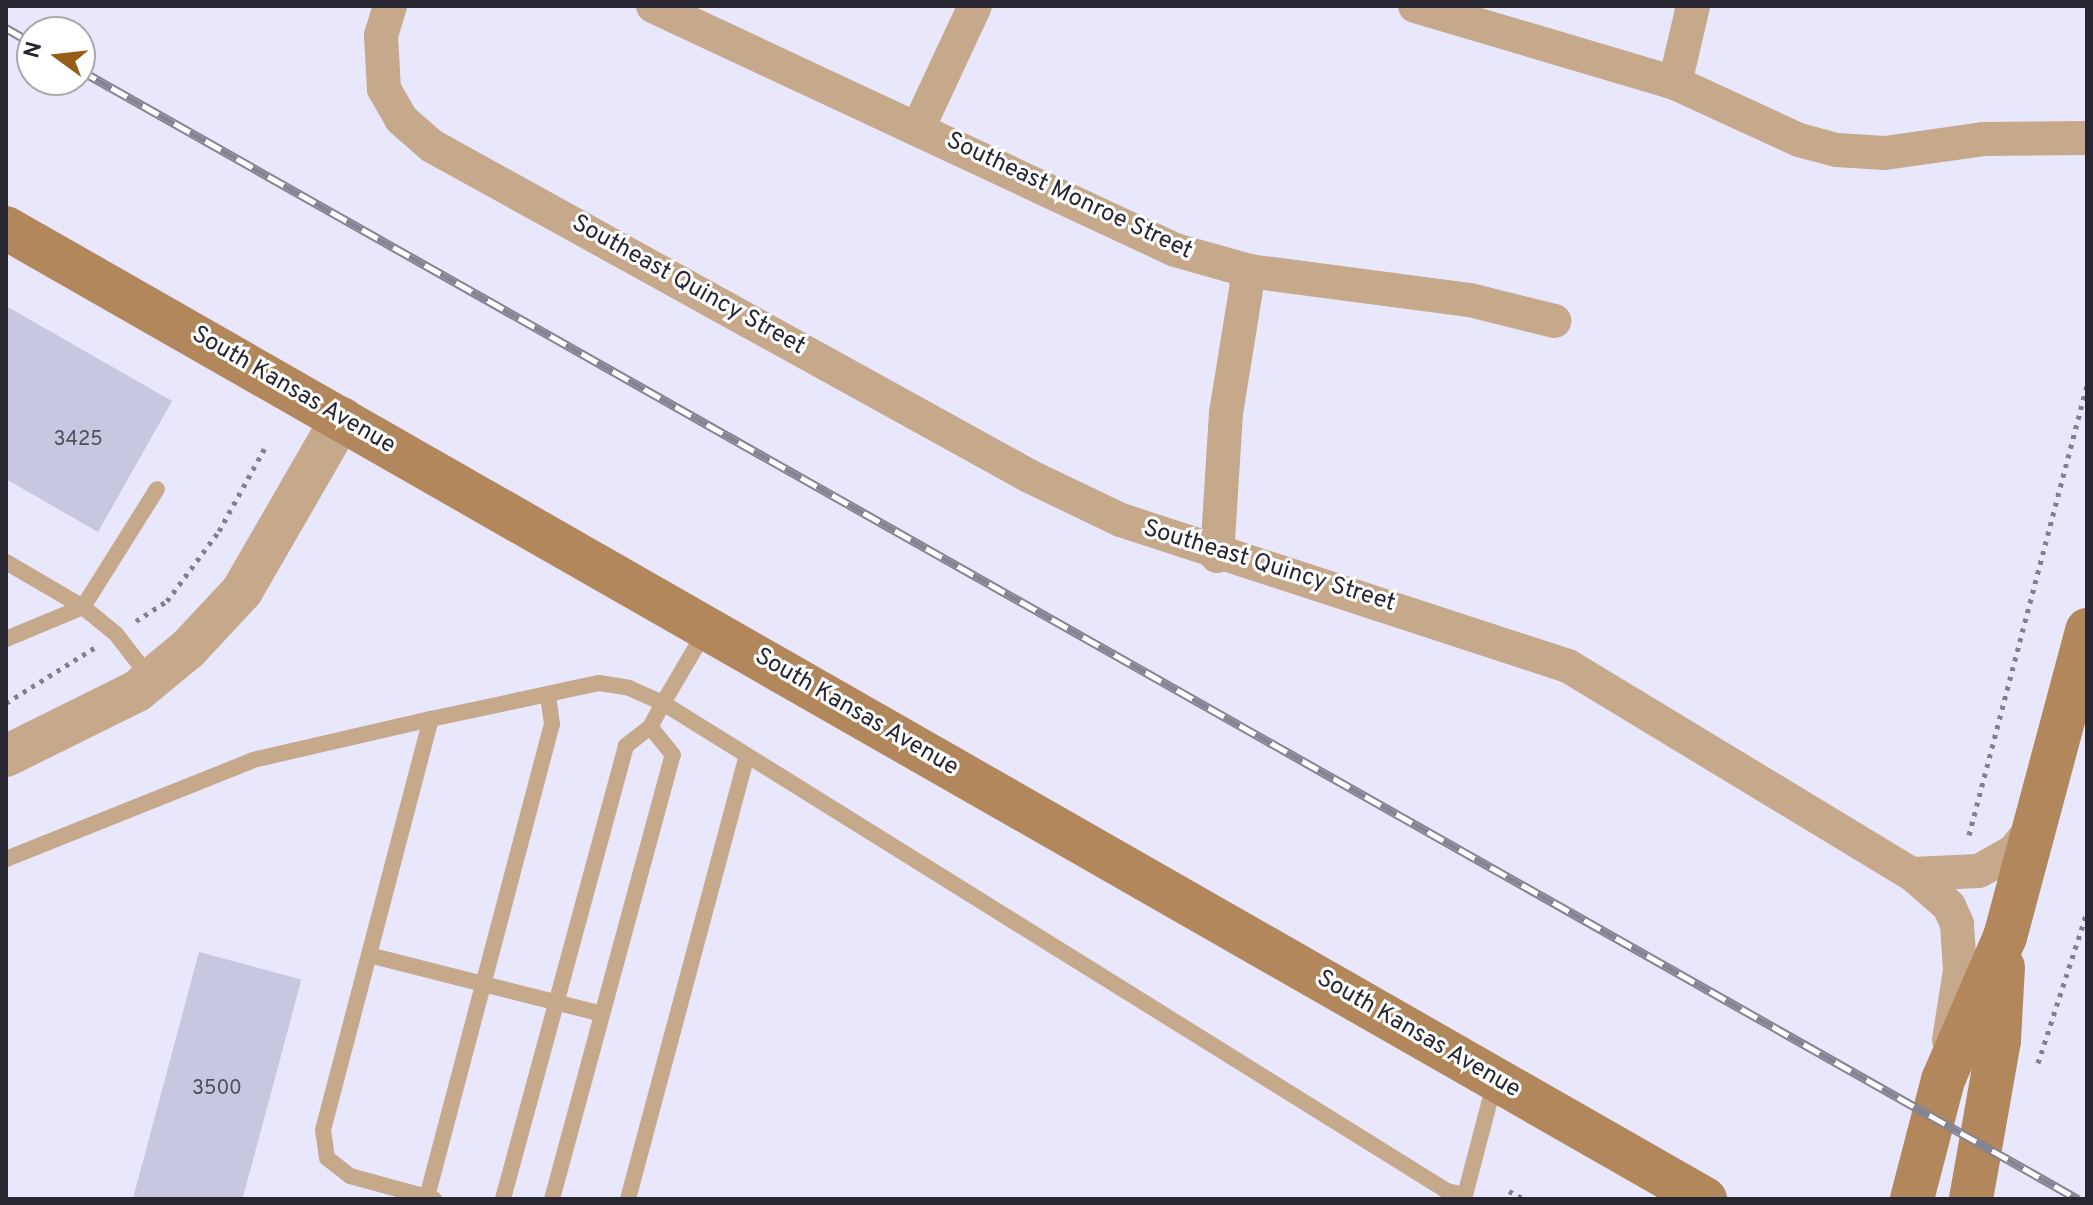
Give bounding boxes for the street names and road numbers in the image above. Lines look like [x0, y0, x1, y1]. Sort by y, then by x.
street label: Southeast Monroe Street [941, 127, 1197, 267]
street label: Southeast Quincy Street [566, 210, 810, 362]
street label: South Kansas Avenue [186, 321, 400, 461]
street label: Southeast Quincy Street [1139, 515, 1399, 619]
street label: South Kansas Avenue [749, 643, 963, 783]
street label: South Kansas Avenue [1311, 965, 1525, 1105]

